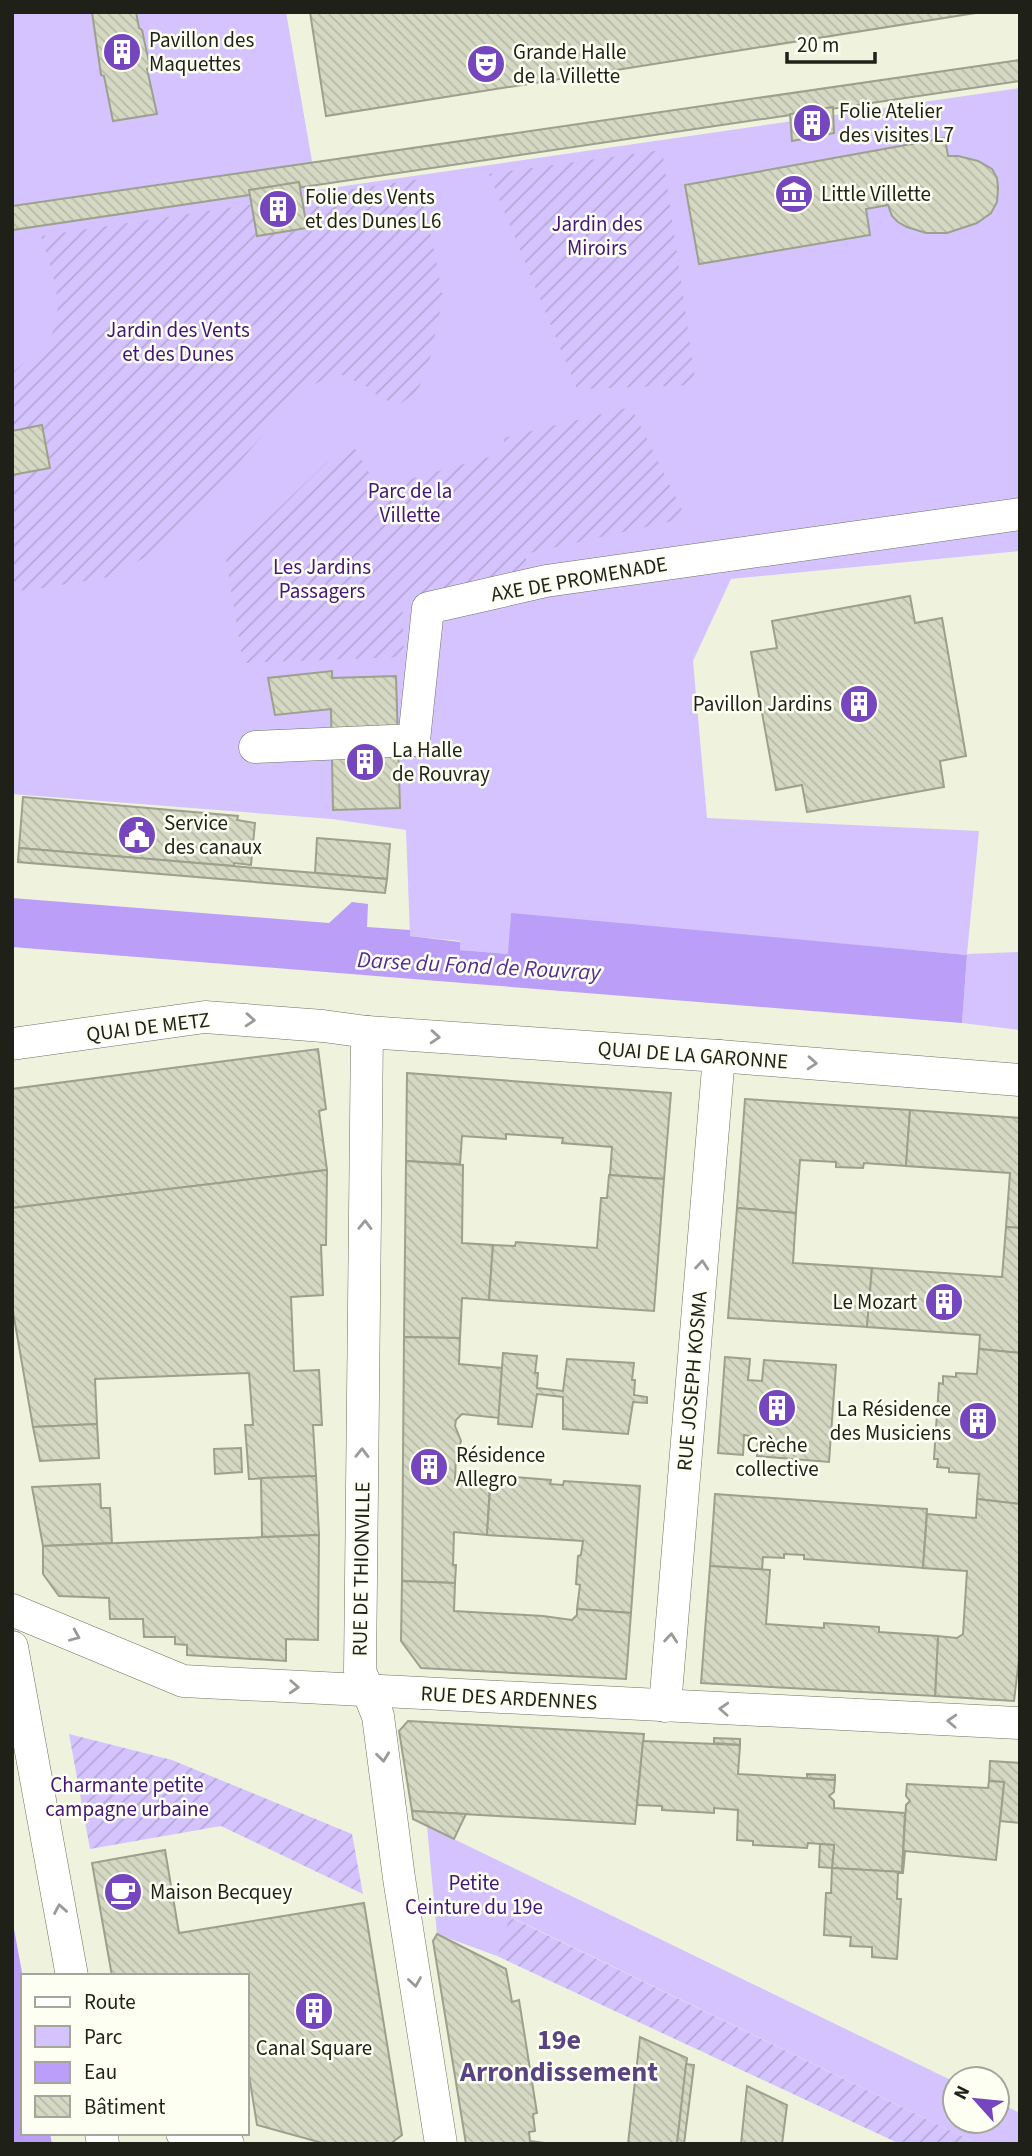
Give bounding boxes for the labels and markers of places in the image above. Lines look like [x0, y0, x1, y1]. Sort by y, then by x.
place label: Pavillon des Maquettes [149, 25, 254, 79]
building icon: Pavillon des Maquettes [101, 31, 143, 73]
place label: Grande Halle de la Villette [513, 37, 627, 91]
theatre icon: Grande Halle de la Villette [465, 43, 507, 85]
place label: Folie Atelier des visites L7 [839, 96, 954, 150]
building icon: Folie Atelier des visites L7 [791, 102, 833, 144]
museum icon: Little Villette [773, 173, 815, 215]
place label: Little Villette [821, 179, 931, 209]
place label: Folie des Vents et des Dunes L6 [305, 182, 441, 236]
building icon: Folie des Vents et des Dunes L6 [257, 188, 299, 230]
building icon: Pavillon Jardins [838, 683, 880, 725]
place label: Pavillon Jardins [693, 689, 832, 719]
place label: La Halle de Rouvray [392, 735, 490, 789]
building icon: La Halle de Rouvray [344, 741, 386, 783]
place label: Service des canaux [164, 808, 263, 862]
public building icon: Service des canaux [116, 814, 158, 856]
building icon: Le Mozart [923, 1281, 965, 1323]
place label: Le Mozart [832, 1287, 917, 1317]
building icon: Crèche collective [756, 1387, 798, 1429]
place label: La Résidence des Musiciens [830, 1394, 951, 1448]
building icon: La Résidence des Musiciens [957, 1400, 999, 1442]
place label: Crèche collective [735, 1430, 819, 1484]
place label: Résidence Allegro [456, 1440, 545, 1494]
building icon: Résidence Allegro [408, 1446, 450, 1488]
cafe icon: Maison Becquey [102, 1871, 144, 1913]
place label: Maison Becquey [150, 1877, 292, 1907]
building icon: Canal Square [293, 1990, 335, 2032]
place label: Canal Square [256, 2033, 372, 2063]

